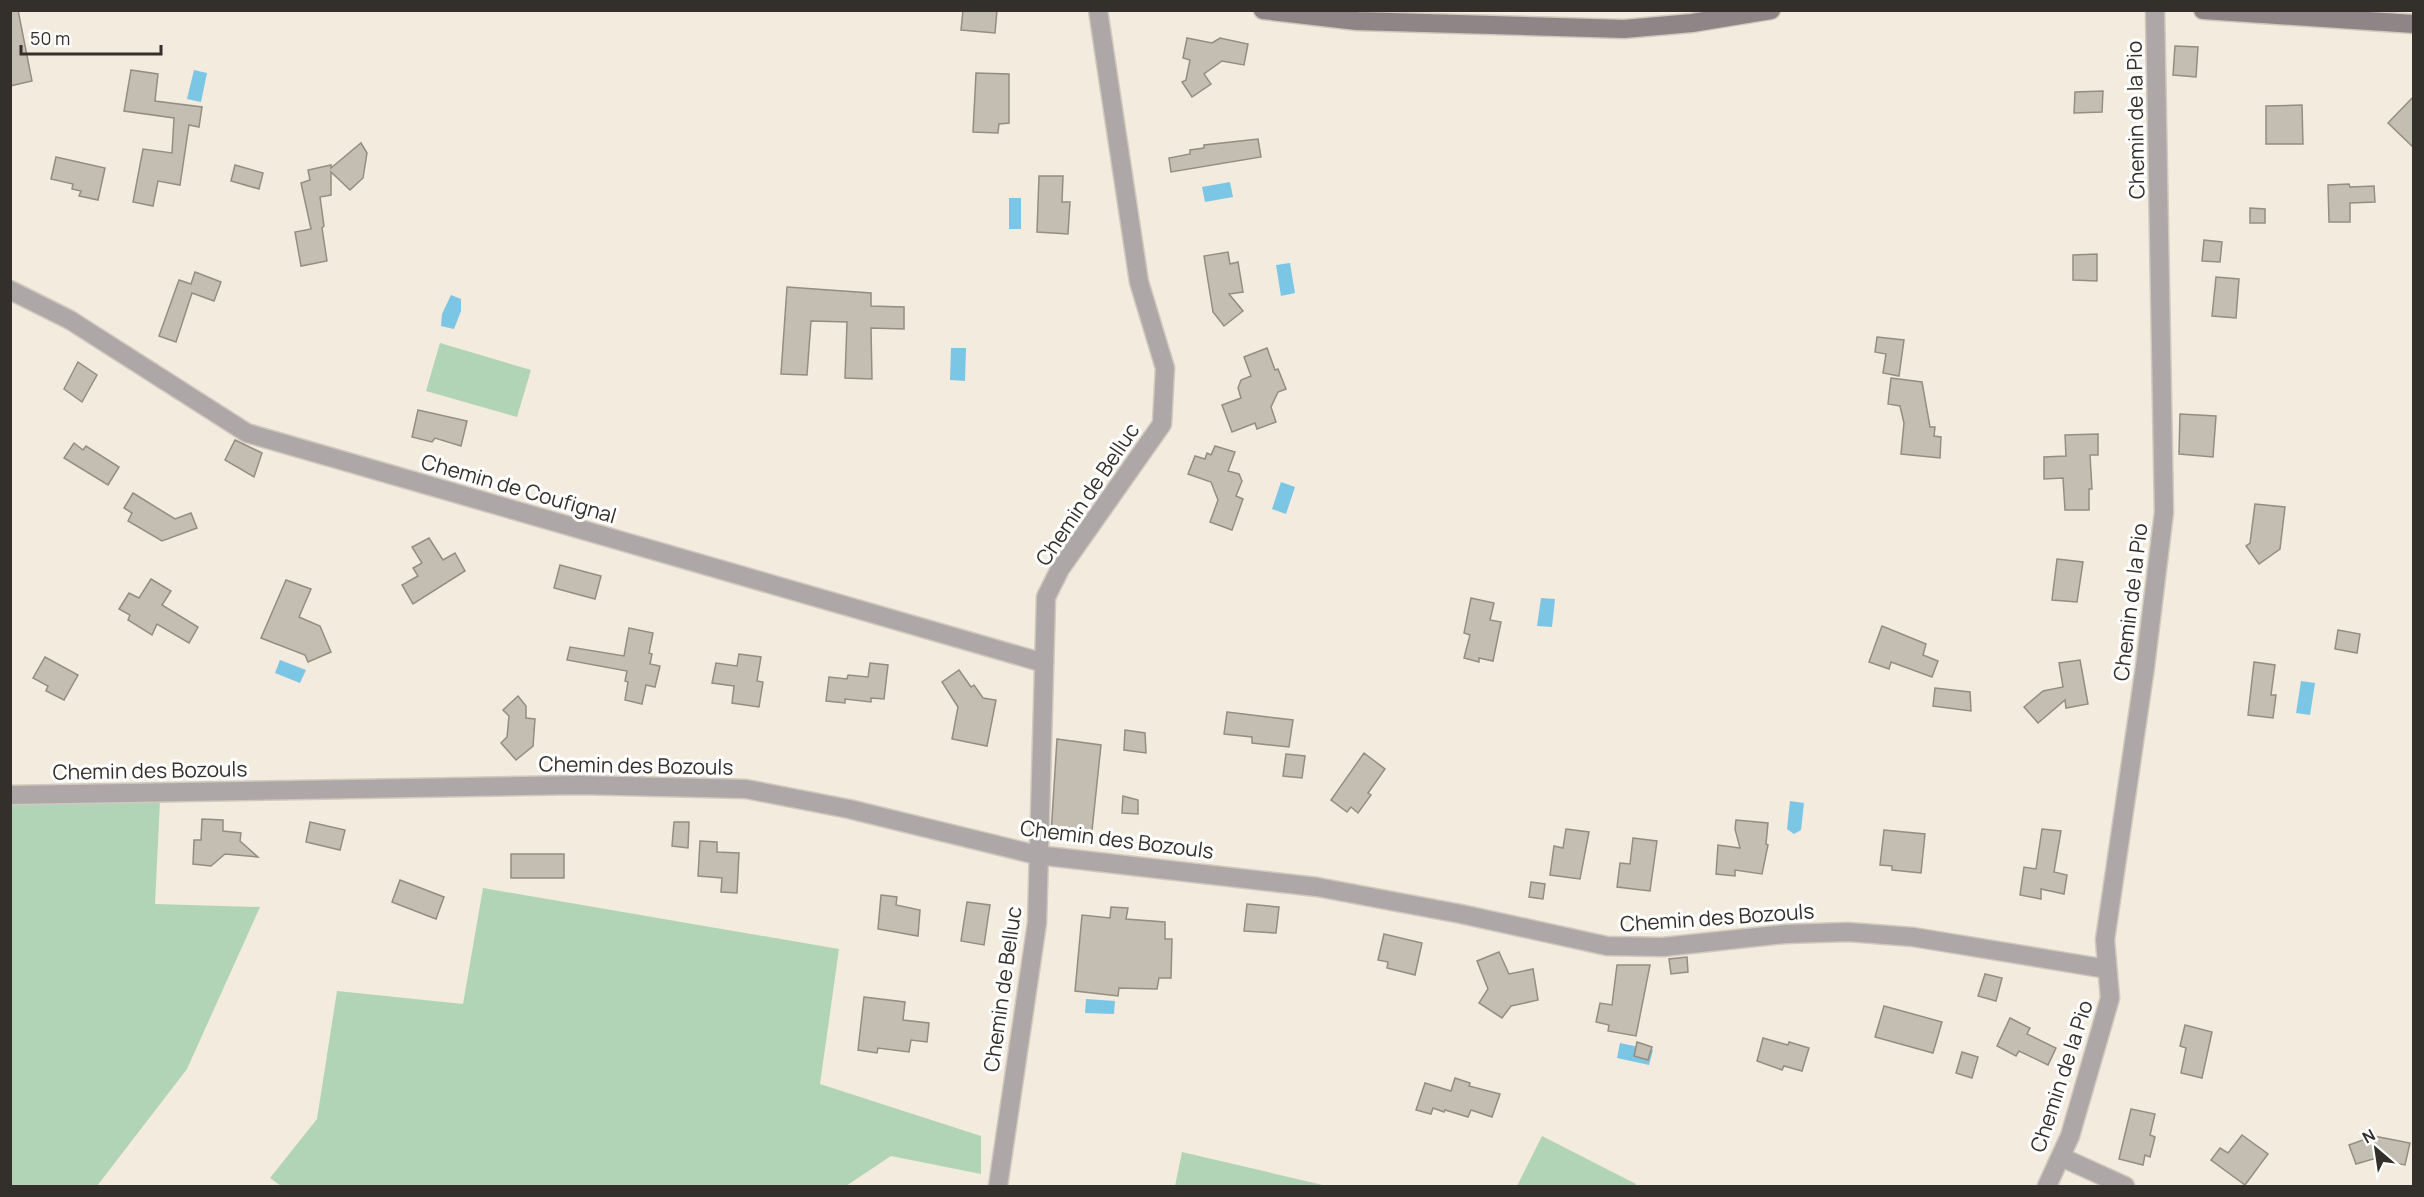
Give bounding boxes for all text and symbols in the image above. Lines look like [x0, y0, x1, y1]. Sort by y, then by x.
scale bar [21, 18, 160, 56]
text: 50 m [30, 26, 70, 50]
street label: Chemin de la Pio [2120, 40, 2150, 200]
street label: Chemin de Belluc [1029, 417, 1145, 571]
street label: Chemin de Coufignal [418, 447, 620, 529]
street label: Chemin de la Pio [2106, 522, 2154, 682]
street label: Chemin des Bozouls [538, 749, 734, 781]
street label: Chemin des Bozouls [52, 754, 248, 786]
street label: Chemin des Bozouls [1019, 813, 1215, 865]
street label: Chemin des Bozouls [1619, 896, 1815, 938]
street label: Chemin de Belluc [977, 904, 1027, 1074]
street label: Chemin de la Pio [2023, 996, 2099, 1156]
north arrow [2346, 1119, 2406, 1179]
text: N [2358, 1123, 2379, 1148]

